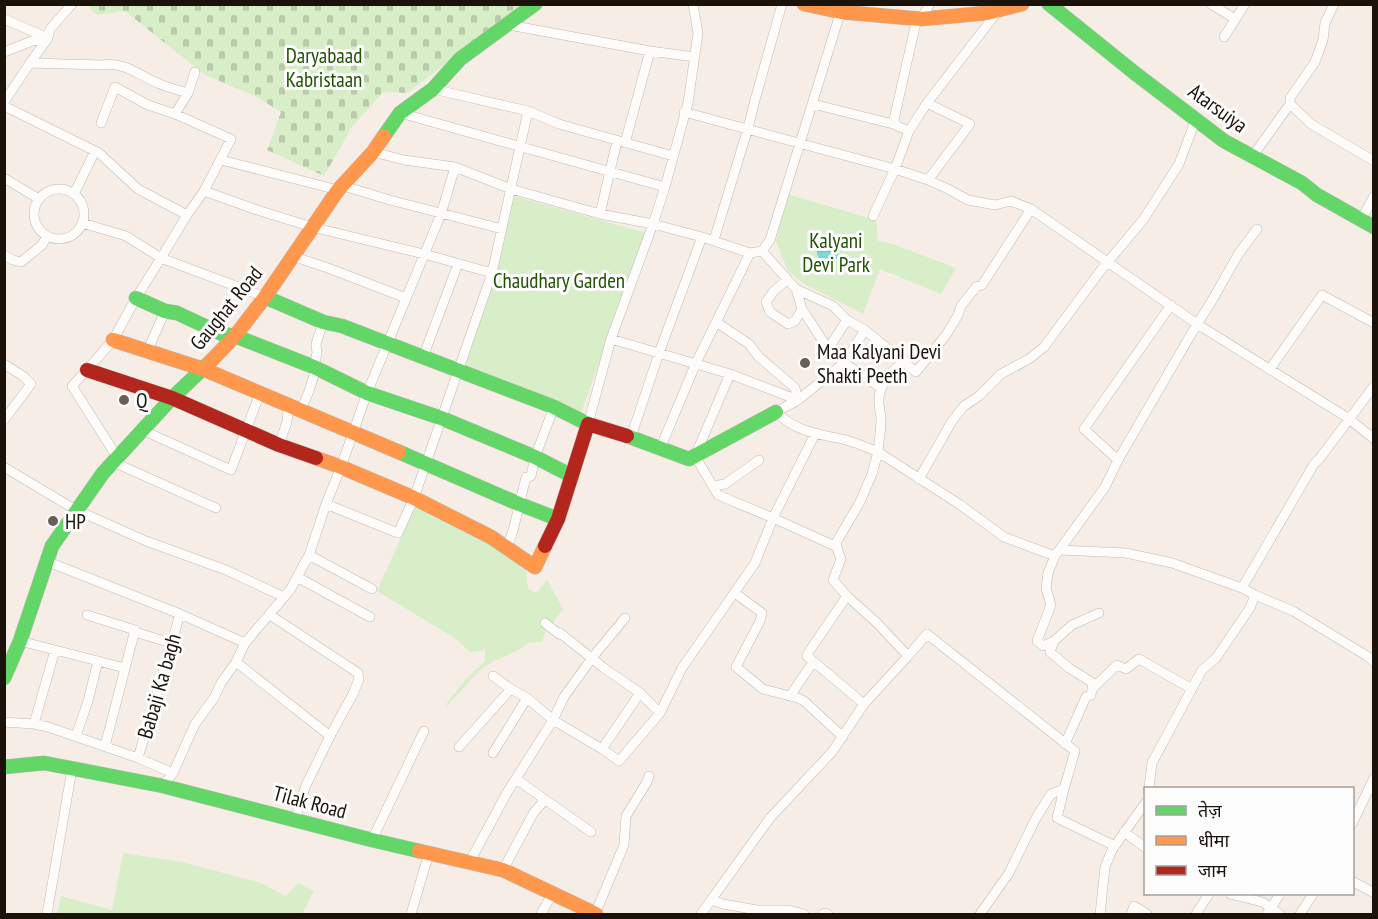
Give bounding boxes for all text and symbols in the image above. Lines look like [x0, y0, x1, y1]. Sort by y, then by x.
park label: Daryabaad Kabristaan [286, 42, 362, 93]
street label: Atarsuiya [1183, 77, 1253, 139]
park label: Kalyani Devi Park [802, 227, 870, 278]
street label: Gaughat Road [184, 260, 268, 356]
park label: Chaudhary Garden [493, 267, 625, 294]
place label: Maa Kalyani Devi Shakti Peeth [817, 338, 941, 389]
marker: Maa Kalyani Devi Shakti Peeth [798, 356, 812, 370]
place label: Q [136, 387, 148, 414]
marker: Q [117, 393, 131, 407]
place label: HP [65, 508, 86, 535]
marker: HP [46, 514, 60, 528]
street label: Babaji Ka bagh [131, 630, 187, 742]
street label: Tilak Road [270, 779, 350, 825]
legend [1144, 787, 1354, 895]
text: तेज़ [1198, 799, 1222, 822]
text: धीमा [1198, 829, 1229, 852]
text: जाम [1198, 859, 1228, 882]

